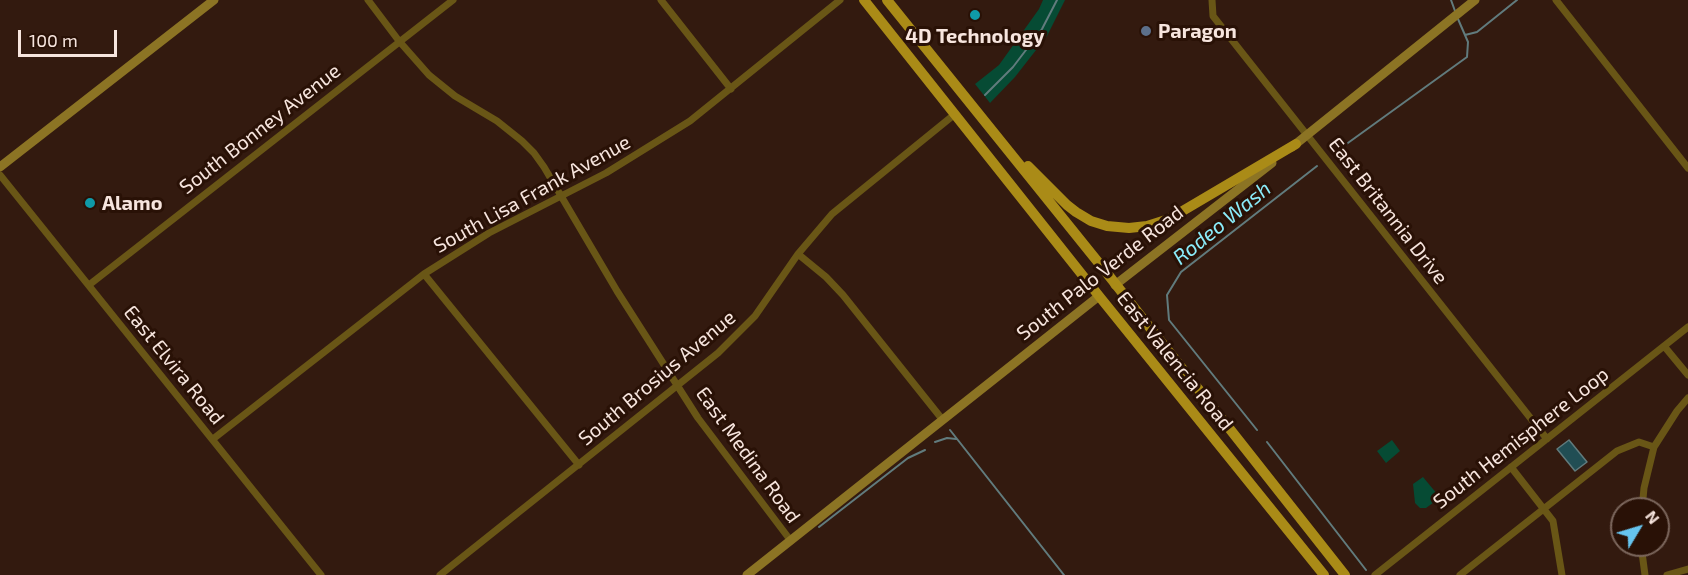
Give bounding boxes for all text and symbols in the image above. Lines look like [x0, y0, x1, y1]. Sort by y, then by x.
marker: 4D Technology [968, 8, 982, 22]
scale bar [21, 18, 120, 56]
place label: Paragon [1158, 19, 1237, 43]
place label: 4D Technology [905, 24, 1045, 48]
marker: Paragon [1139, 24, 1153, 38]
text: 100 m [29, 29, 78, 51]
street label: South Bonney Avenue [175, 59, 345, 199]
street label: South Lisa Frank Avenue [429, 130, 635, 258]
street label: East Britannia Drive [1323, 133, 1453, 289]
water label: Rodeo Wash [1168, 176, 1276, 270]
place label: Alamo [102, 191, 162, 215]
marker: Alamo [83, 196, 97, 210]
street label: South Palo Verde Road [1012, 200, 1188, 346]
street label: East Valencia Road [1112, 287, 1238, 435]
street label: East Elvira Road [119, 301, 229, 429]
street label: South Brosius Avenue [574, 305, 740, 451]
street label: South Hemisphere Loop [1429, 362, 1613, 514]
street label: East Medina Road [691, 382, 805, 528]
north arrow [1610, 497, 1670, 557]
text: N [1642, 506, 1664, 527]

